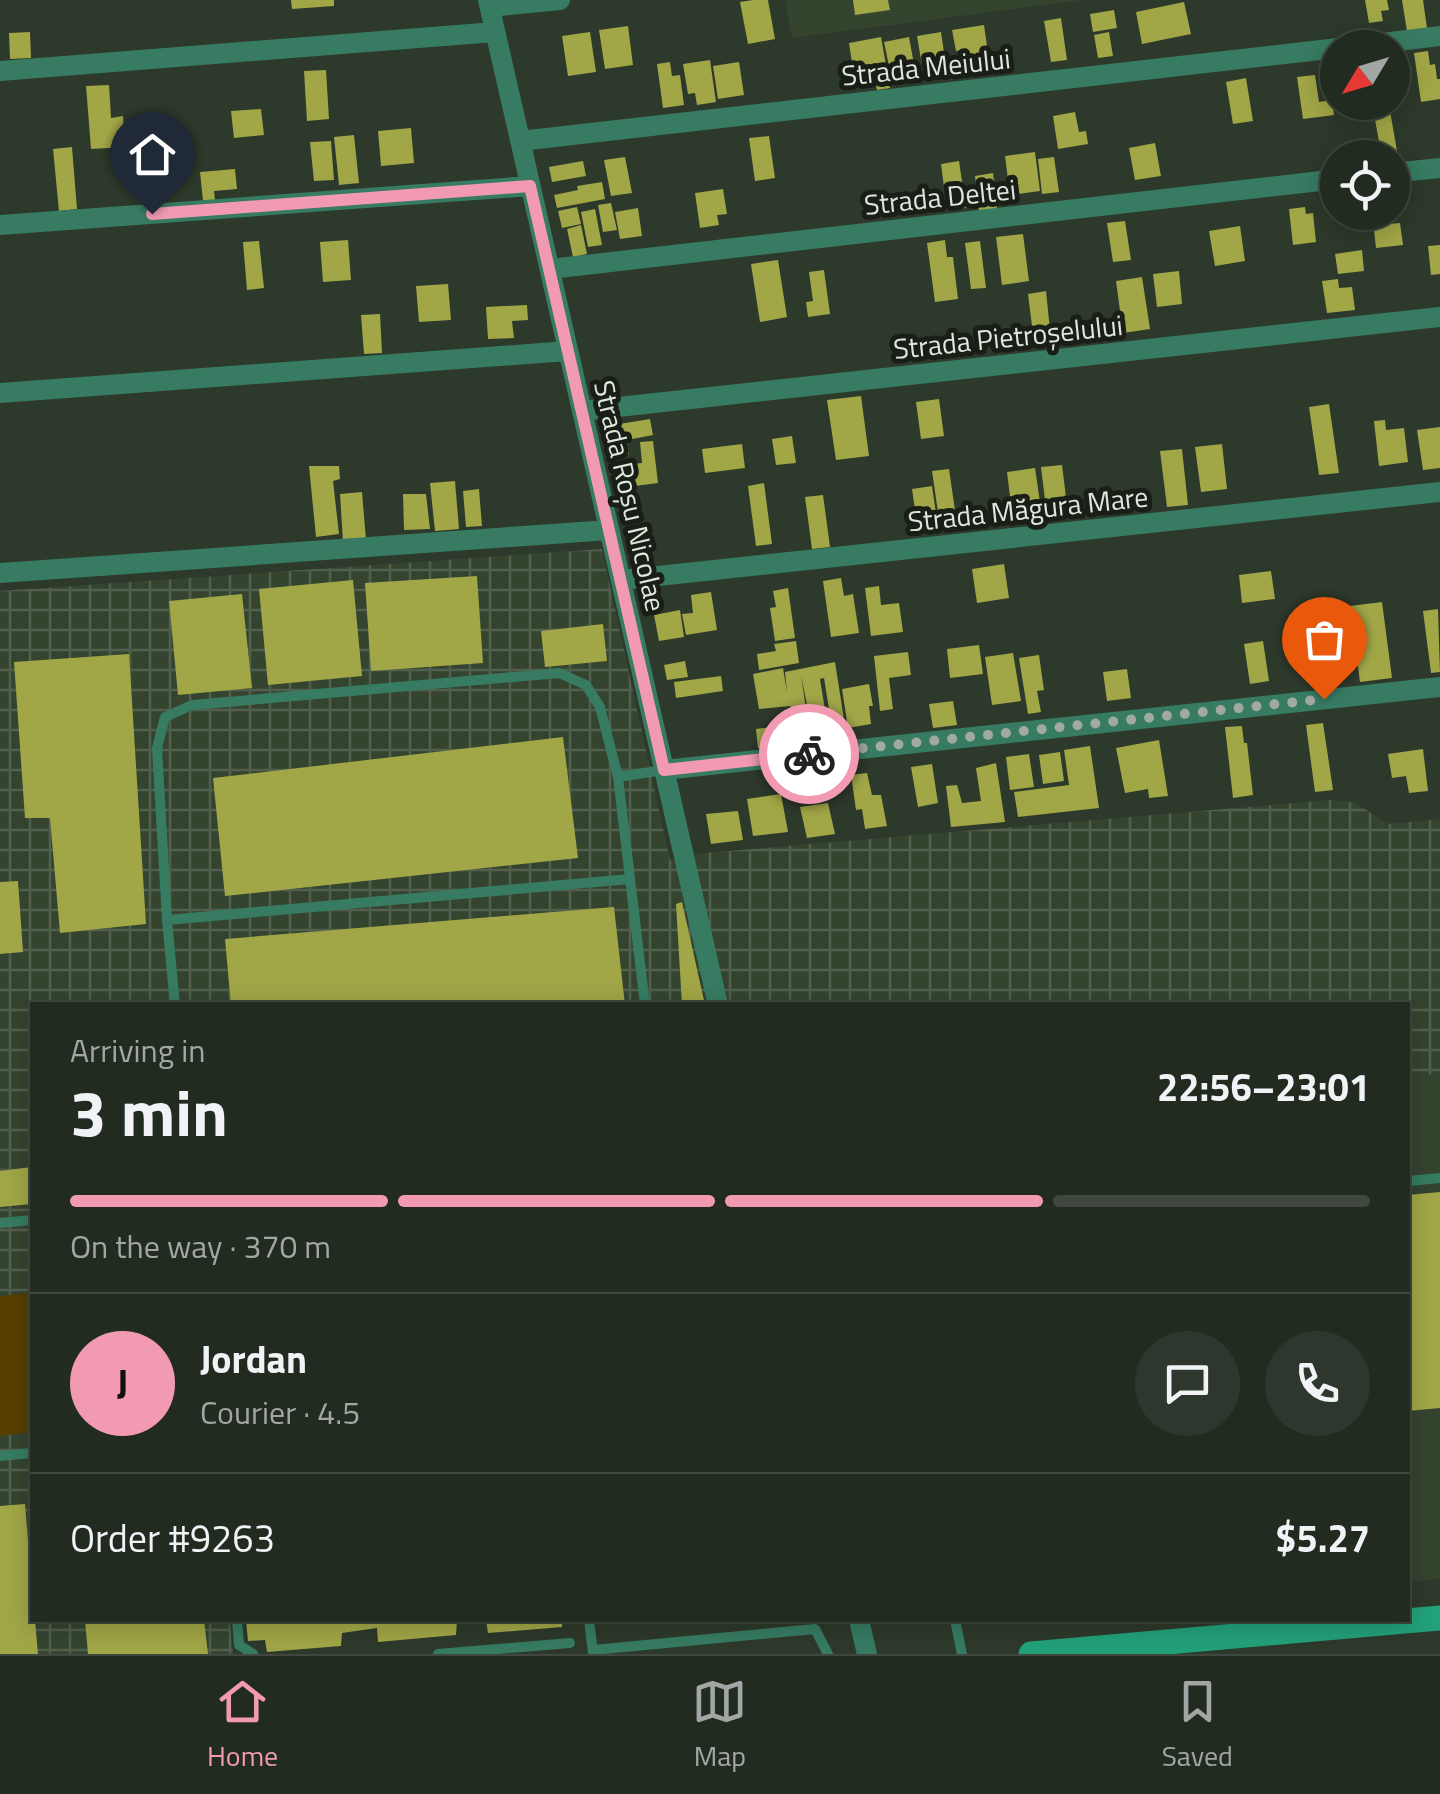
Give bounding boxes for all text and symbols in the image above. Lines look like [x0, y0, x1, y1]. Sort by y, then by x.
north arrow [1320, 30, 1410, 120]
map controls [1320, 30, 1410, 230]
street label: Strada Meiului [839, 36, 1012, 97]
pin [110, 112, 195, 215]
icon: home [125, 127, 180, 182]
button: locate [1320, 140, 1410, 230]
street label: Strada Deltei [862, 167, 1018, 226]
street label: Strada Pietroșelului [891, 303, 1125, 370]
street label: Strada Roșu Nicolae [583, 376, 678, 616]
street label: Strada Măgura Mare [906, 475, 1150, 542]
pin [1282, 597, 1367, 700]
icon: bag [1297, 612, 1352, 667]
courier [759, 704, 859, 804]
icon: bike [782, 727, 837, 782]
text: Arriving in [70, 1026, 206, 1074]
text: 22:56–23:01 [1157, 1058, 1370, 1116]
text: 3 min [70, 1062, 228, 1161]
text: On the way · 370 m [70, 1222, 331, 1270]
text: Jordan [200, 1330, 307, 1388]
button: chat [1135, 1331, 1240, 1436]
button: phone [1265, 1331, 1370, 1436]
text: J [117, 1354, 128, 1412]
text: Courier · 4.5 [200, 1388, 360, 1436]
text: Order #9263 [70, 1509, 275, 1567]
text: $5.27 [1275, 1509, 1370, 1567]
tab: Home [207, 1674, 278, 1777]
tab: Map [692, 1674, 747, 1777]
tab: Saved [1162, 1674, 1233, 1777]

